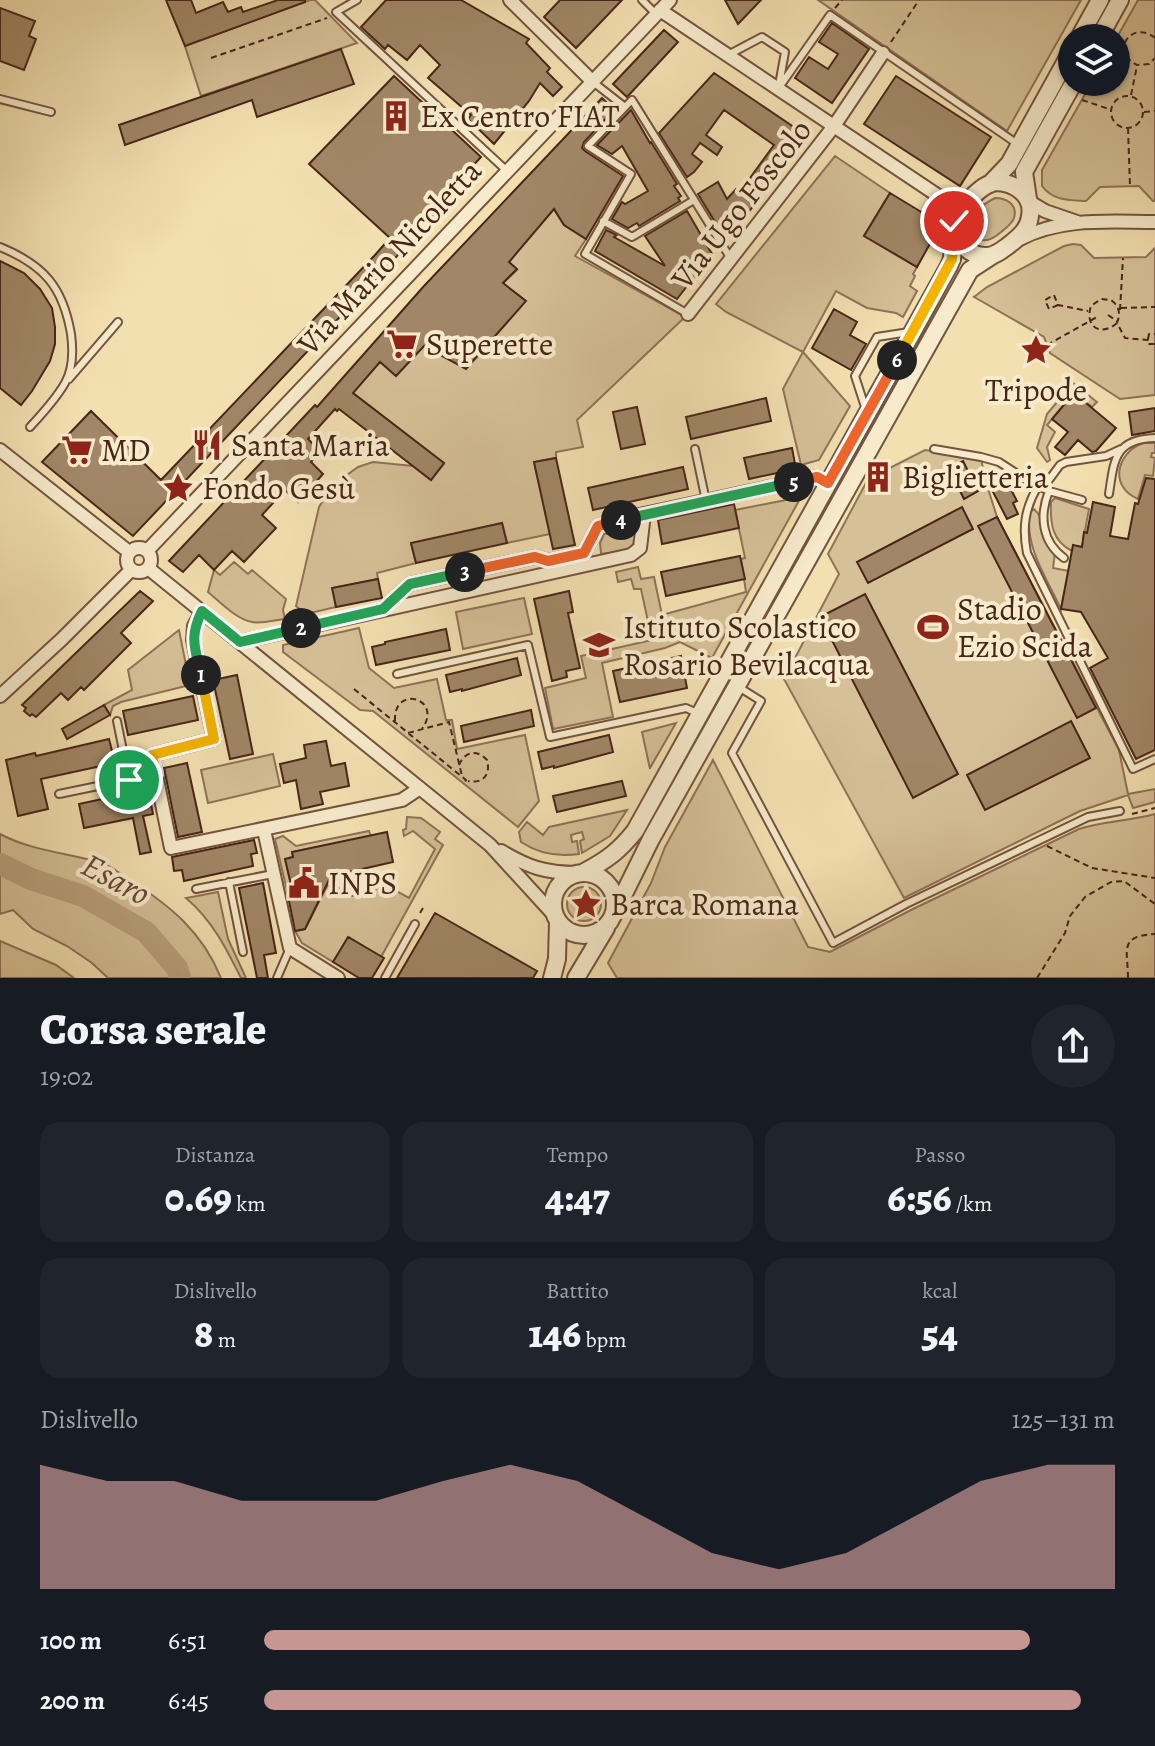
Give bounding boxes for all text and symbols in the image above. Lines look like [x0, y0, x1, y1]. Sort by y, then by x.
map controls [1058, 24, 1130, 96]
button: layers [1058, 24, 1130, 96]
place label: Ex Centro FIAT [420, 94, 620, 138]
building icon: Ex Centro FIAT [379, 99, 413, 133]
street label: Via Ugo Foscolo [660, 110, 821, 299]
street label: Via Mario Nicoletta [286, 150, 491, 365]
pin [920, 187, 988, 255]
icon: check [932, 199, 976, 243]
place label: Superette [426, 322, 553, 366]
supermarket icon: Superette [385, 327, 419, 361]
place icon: Tripode [1019, 333, 1053, 367]
pin: 6 [877, 340, 917, 380]
text: 6 [892, 345, 902, 375]
place label: Tripode [985, 368, 1087, 412]
place label: Santa Maria [231, 423, 390, 467]
place label: MD [101, 428, 151, 472]
restaurant icon: Santa Maria [190, 428, 224, 462]
supermarket icon: MD [60, 433, 94, 467]
place label: Biglietteria [902, 455, 1049, 499]
building icon: Biglietteria [861, 460, 895, 494]
pin: 5 [774, 462, 814, 502]
place label: Fondo Gesù [202, 466, 356, 510]
text: 5 [789, 467, 799, 497]
place icon: Fondo Gesù [161, 471, 195, 505]
pin: 4 [601, 500, 641, 540]
text: 4 [616, 505, 626, 535]
pin: 3 [445, 552, 485, 592]
text: 3 [460, 557, 470, 587]
place label: Stadio Ezio Scida [957, 587, 1092, 668]
place label: Istituto Scolastico Rosario Bevilacqua [623, 605, 870, 686]
pin: 2 [281, 608, 321, 648]
sports icon: Stadio Ezio Scida [916, 610, 950, 644]
text: 2 [296, 613, 306, 643]
school or university icon: Istituto Scolastico Rosario Bevilacqua [582, 628, 616, 662]
pin: 1 [181, 655, 221, 695]
text: 1 [197, 660, 205, 690]
pin [95, 746, 163, 814]
icon: arrive [107, 758, 151, 802]
water label: Esaro [73, 841, 159, 917]
place label: INPS [328, 861, 397, 905]
public building icon: INPS [287, 866, 321, 900]
place label: Barca Romana [610, 882, 799, 926]
place icon: Barca Romana [569, 887, 603, 921]
text: Corsa serale [40, 999, 266, 1059]
button: share [1031, 1004, 1115, 1088]
text: 19:02 [40, 1059, 93, 1094]
text: Distanza [175, 1140, 255, 1170]
text: Tempo [547, 1140, 608, 1170]
text: Passo [915, 1140, 965, 1170]
text: 0.69 [165, 1170, 232, 1225]
text: 4:47 [545, 1170, 610, 1225]
text: 6:56 [887, 1170, 951, 1225]
text: km [232, 1189, 266, 1219]
text: /km [951, 1189, 992, 1219]
text: Dislivello [174, 1276, 257, 1306]
text: Battito [546, 1276, 609, 1306]
text: kcal [922, 1276, 957, 1306]
text: 8 [194, 1306, 213, 1361]
text: 146 [528, 1306, 581, 1361]
text: 54 [922, 1306, 958, 1361]
text: m [213, 1325, 236, 1355]
text: bpm [581, 1325, 627, 1355]
text: Dislivello [40, 1402, 138, 1437]
text: 125–131 m [1011, 1402, 1115, 1437]
text: 100 m [40, 1623, 102, 1658]
text: 6:51 [168, 1623, 206, 1658]
text: 200 m [40, 1683, 105, 1718]
text: 6:45 [168, 1683, 209, 1718]

